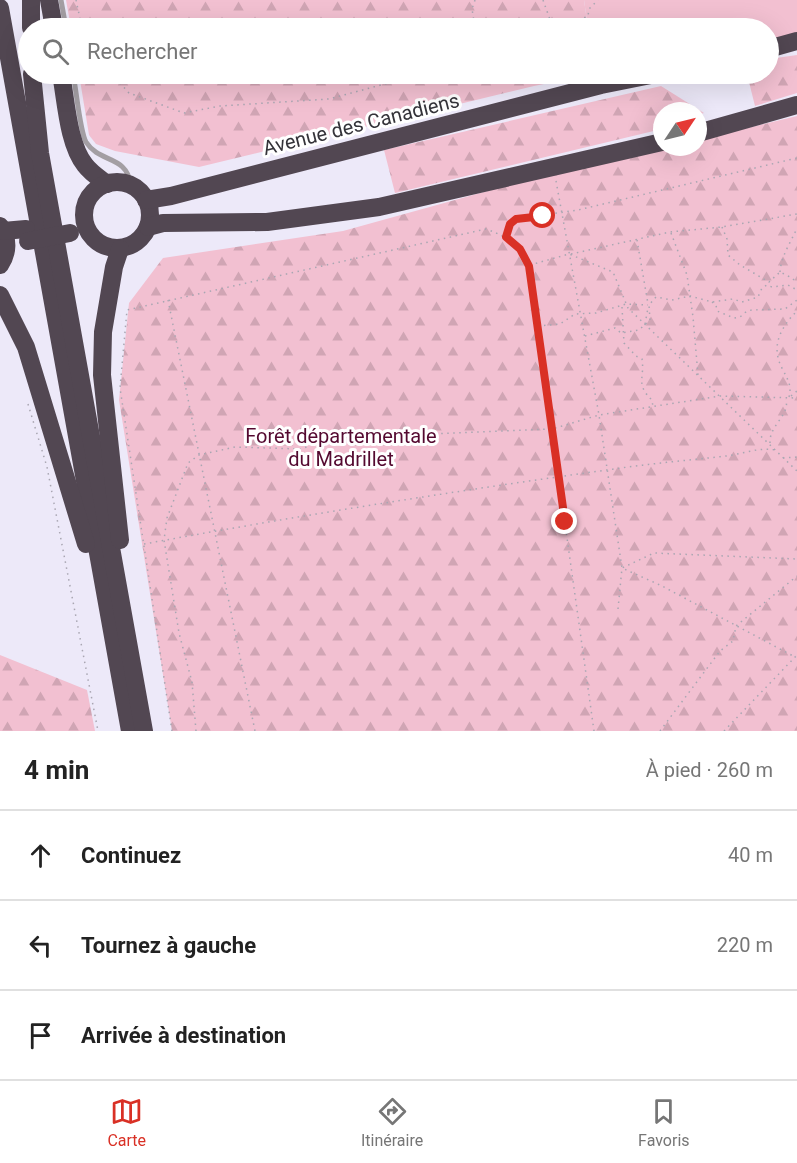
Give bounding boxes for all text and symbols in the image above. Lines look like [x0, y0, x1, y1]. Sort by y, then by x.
search box [18, 18, 779, 84]
icon: search [39, 35, 72, 68]
text: Rechercher [87, 39, 198, 64]
street label: Avenue des Canadiens [260, 88, 462, 160]
north arrow [653, 102, 707, 156]
route start [529, 202, 555, 228]
park label: Forêt départementale du Madrillet [245, 424, 437, 471]
route end [551, 508, 577, 534]
text: 4 min [24, 755, 89, 785]
text: À pied · 260 m [646, 758, 773, 782]
icon: ahead [24, 839, 57, 872]
text: Continuez [81, 843, 181, 868]
text: 40 m [728, 843, 773, 867]
icon: left [24, 929, 57, 962]
text: Tournez à gauche [81, 933, 256, 958]
text: 220 m [717, 933, 773, 957]
icon: arrive [24, 1019, 57, 1052]
text: Arrivée à destination [81, 1023, 286, 1048]
tab: Carte [107, 1095, 146, 1150]
tab: Itinéraire [361, 1095, 423, 1150]
tab: Favoris [638, 1095, 690, 1150]

